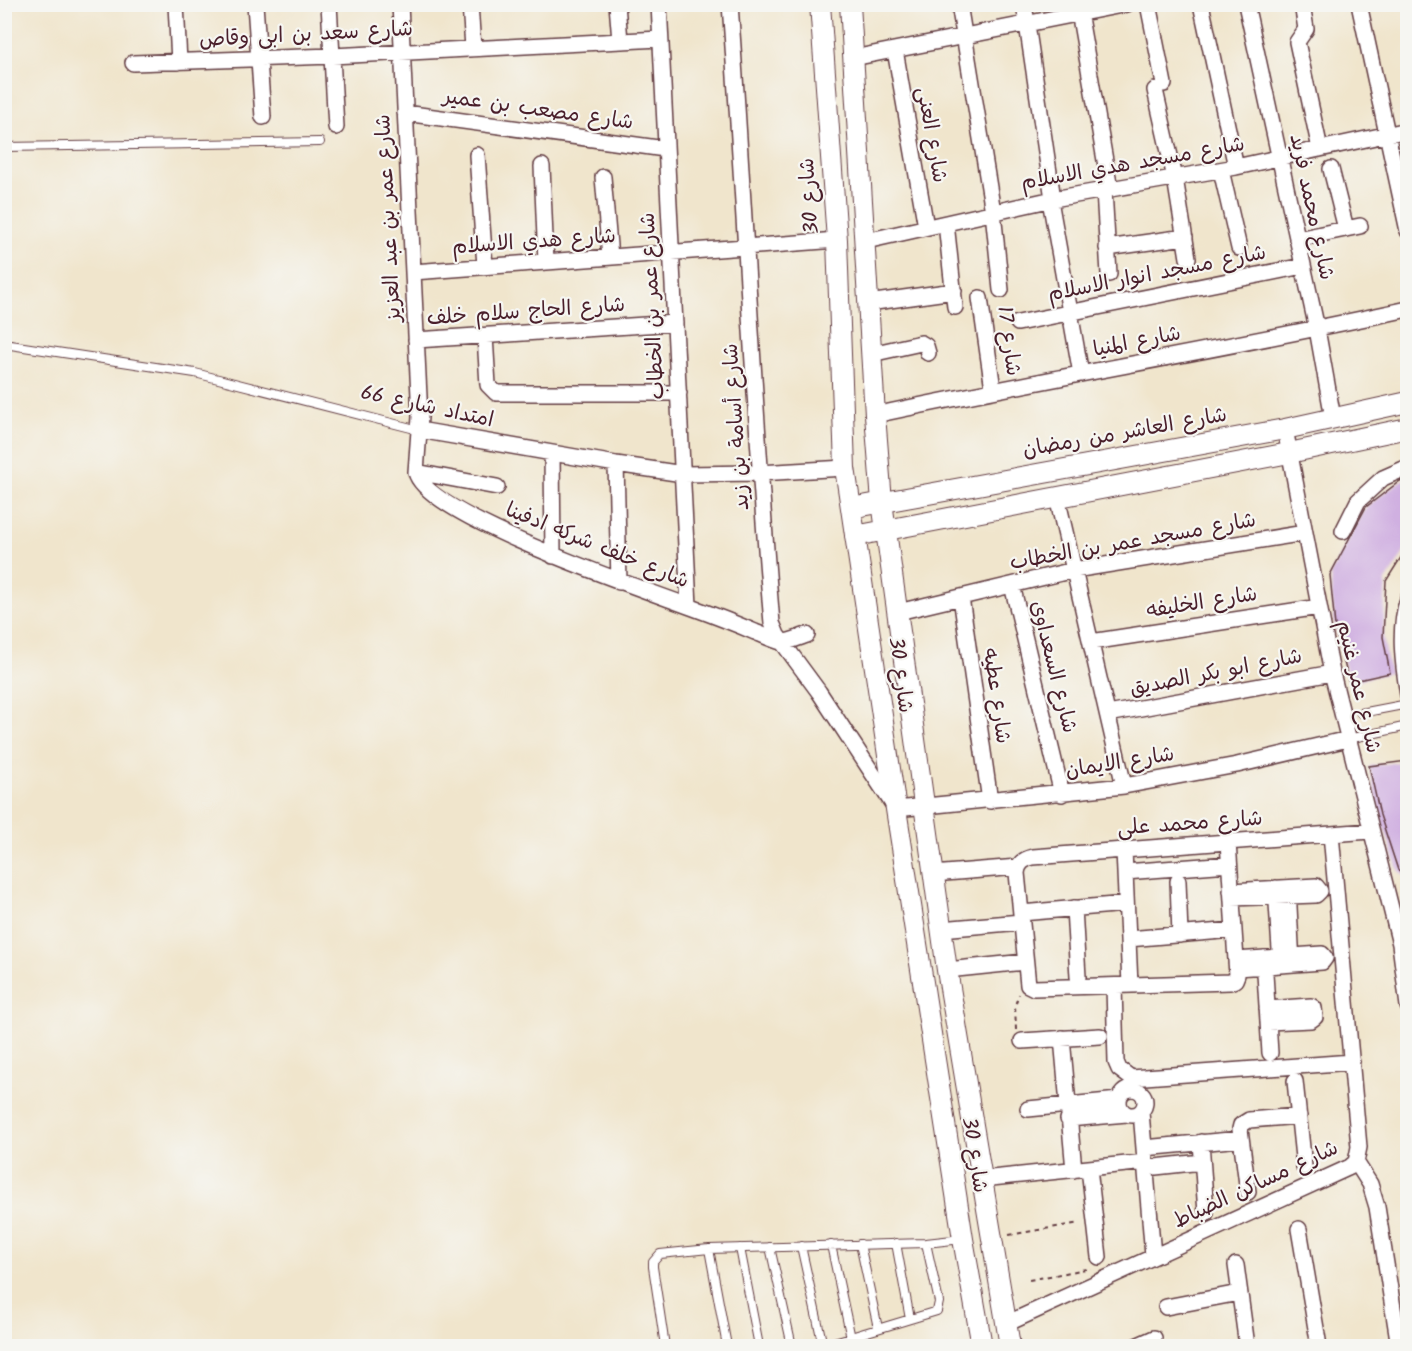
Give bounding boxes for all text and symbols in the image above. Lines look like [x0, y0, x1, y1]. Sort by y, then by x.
street label: شارع سعد بن ابى وقاص [198, 13, 414, 57]
street label: شارع مصعب بن عمير [439, 80, 635, 140]
street label: شارع العنى [906, 84, 956, 186]
street label: شارع عمر بن عبد العزيز [367, 113, 411, 325]
street label: شارع مسجد هدي الاسلام [1019, 128, 1247, 200]
street label: شارع محمد فريد [1279, 131, 1343, 283]
street label: شارع 30 [791, 157, 829, 235]
street label: شارع عمر بن الخطاب [632, 212, 674, 400]
street label: شارع هدي الاسلام [451, 220, 617, 264]
street label: شارع مسجد انوار الاسلام [1045, 237, 1269, 311]
street label: شارع الحاج سلام خلف [426, 289, 626, 335]
street label: شارع 17 [987, 304, 1029, 378]
street label: شارع المنيا [1090, 317, 1184, 367]
street label: شارع أسامة بن زيد [715, 342, 759, 512]
street label: امتداد شارع 66 [357, 377, 497, 437]
street label: شارع العاشر من رمضان [1020, 399, 1230, 467]
street label: شارع خلف شركه ادفينا [500, 494, 694, 598]
street label: شارع مسجد عمر بن الخطاب [1007, 504, 1259, 580]
street label: شارع الخليفه [1144, 578, 1260, 628]
street label: شارع السعداوى [1021, 597, 1085, 737]
street label: شارع عمر غنيم [1327, 617, 1389, 757]
street label: شارع 30 [878, 635, 922, 715]
street label: شارع ابو بكر الصديق [1127, 640, 1305, 706]
street label: شارع عطيه [973, 646, 1019, 746]
street label: شارع الايمان [1063, 738, 1177, 788]
street label: شارع محمد على [1116, 802, 1264, 846]
street label: شارع 30 [952, 1115, 996, 1195]
street label: شارع مساكن الضباط [1168, 1132, 1344, 1238]

